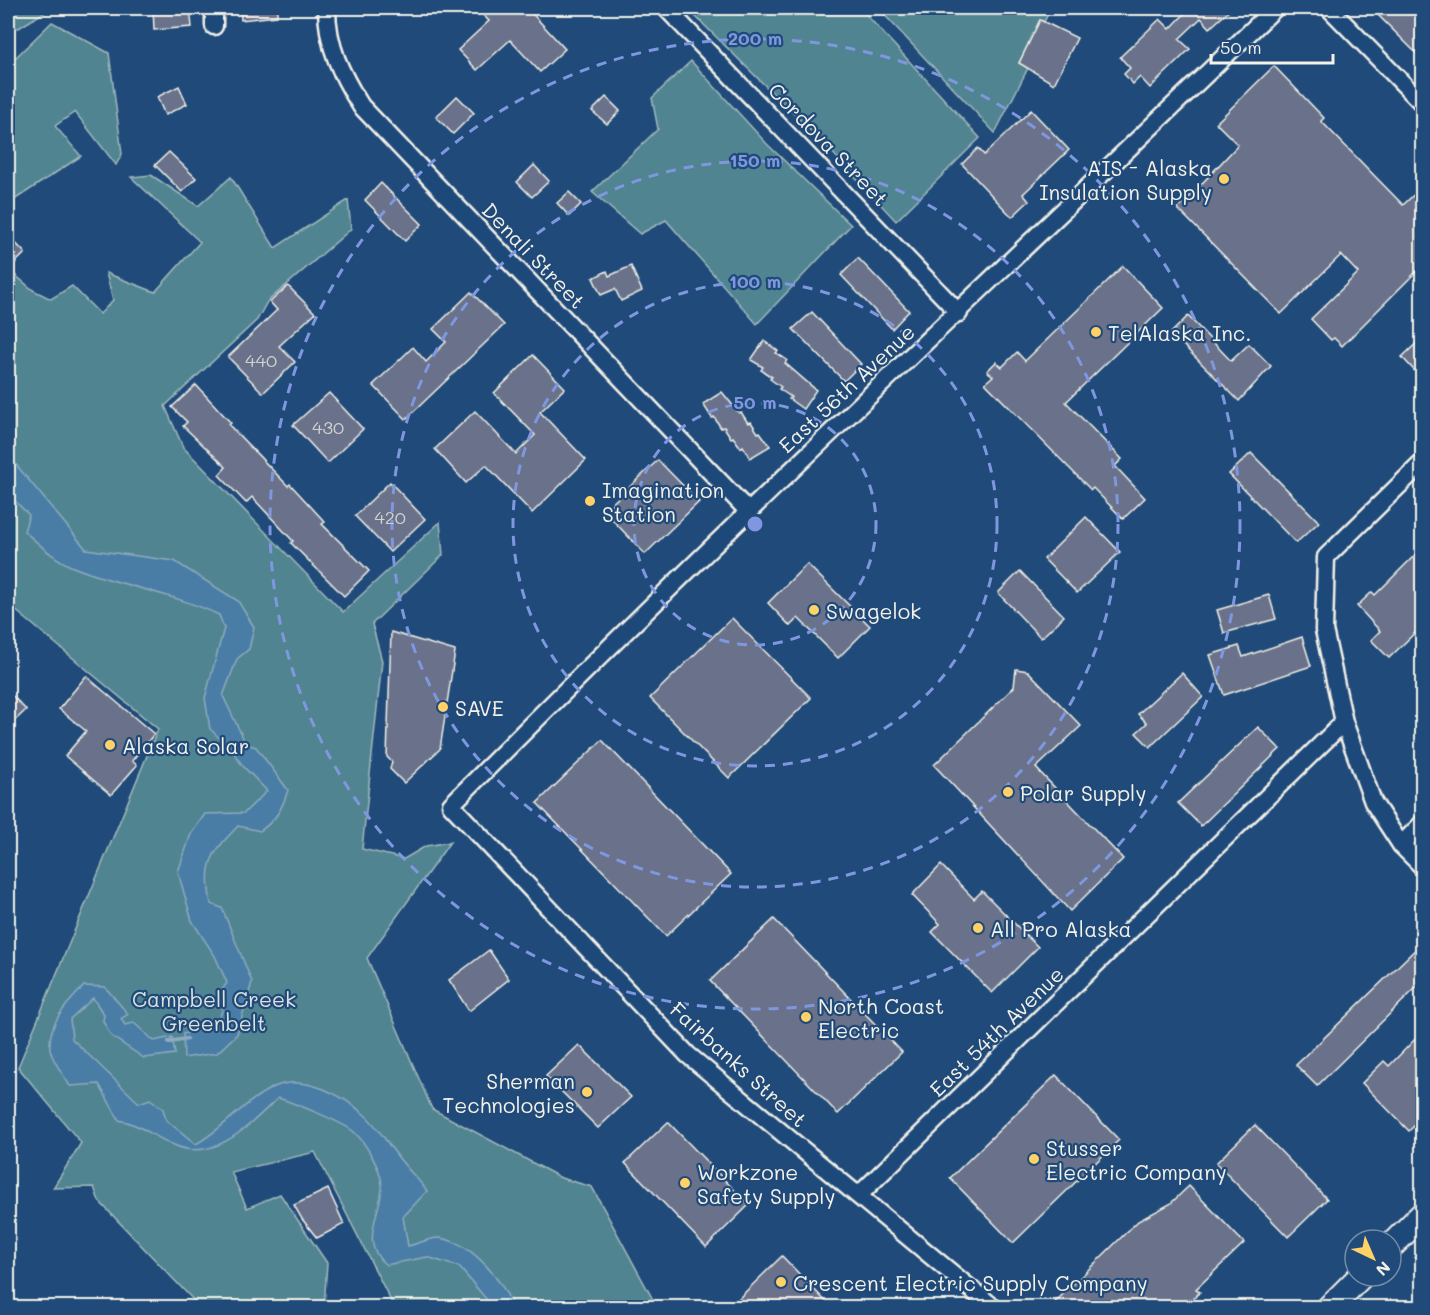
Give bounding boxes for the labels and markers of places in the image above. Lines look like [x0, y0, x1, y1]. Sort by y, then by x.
place label: AIS - Alaska Insulation Supply [1039, 154, 1212, 205]
marker: AIS - Alaska Insulation Supply [1217, 172, 1231, 186]
place label: TelAlaska Inc. [1108, 319, 1251, 346]
marker: TelAlaska Inc. [1089, 325, 1103, 339]
place label: Imagination Station [602, 476, 724, 527]
marker: Imagination Station [583, 494, 597, 508]
centre of rings [745, 514, 765, 534]
place label: Swagelok [826, 597, 921, 624]
marker: Swagelok [807, 603, 821, 617]
place label: SAVE [455, 694, 504, 721]
marker: SAVE [436, 700, 450, 714]
place label: Alaska Solar [122, 732, 249, 759]
marker: Alaska Solar [103, 738, 117, 752]
place label: Polar Supply [1020, 779, 1146, 806]
marker: Polar Supply [1001, 785, 1015, 799]
place label: All Pro Alaska [990, 915, 1132, 942]
marker: All Pro Alaska [971, 921, 985, 935]
place label: North Coast Electric [818, 992, 944, 1043]
marker: North Coast Electric [799, 1010, 813, 1024]
place label: Sherman Technologies [442, 1067, 575, 1118]
marker: Sherman Technologies [580, 1085, 594, 1099]
place label: Stusser Electric Company [1046, 1134, 1227, 1185]
marker: Stusser Electric Company [1027, 1152, 1041, 1166]
place label: Workzone Safety Supply [697, 1158, 835, 1209]
marker: Workzone Safety Supply [678, 1176, 692, 1190]
place label: Crescent Electric Supply Company [793, 1269, 1148, 1296]
marker: Crescent Electric Supply Company [774, 1275, 788, 1289]

